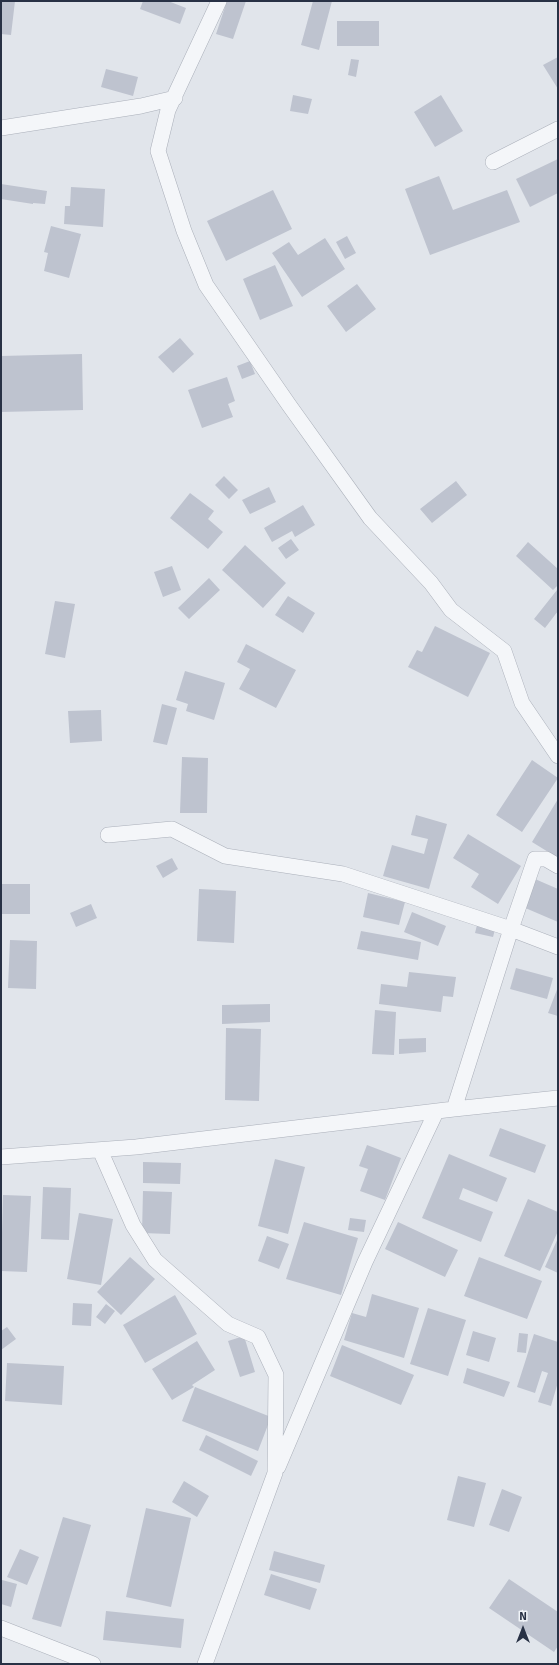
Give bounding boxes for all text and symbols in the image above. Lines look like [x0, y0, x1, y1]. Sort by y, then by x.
north arrow [503, 1609, 543, 1649]
text: N [519, 1610, 527, 1623]

